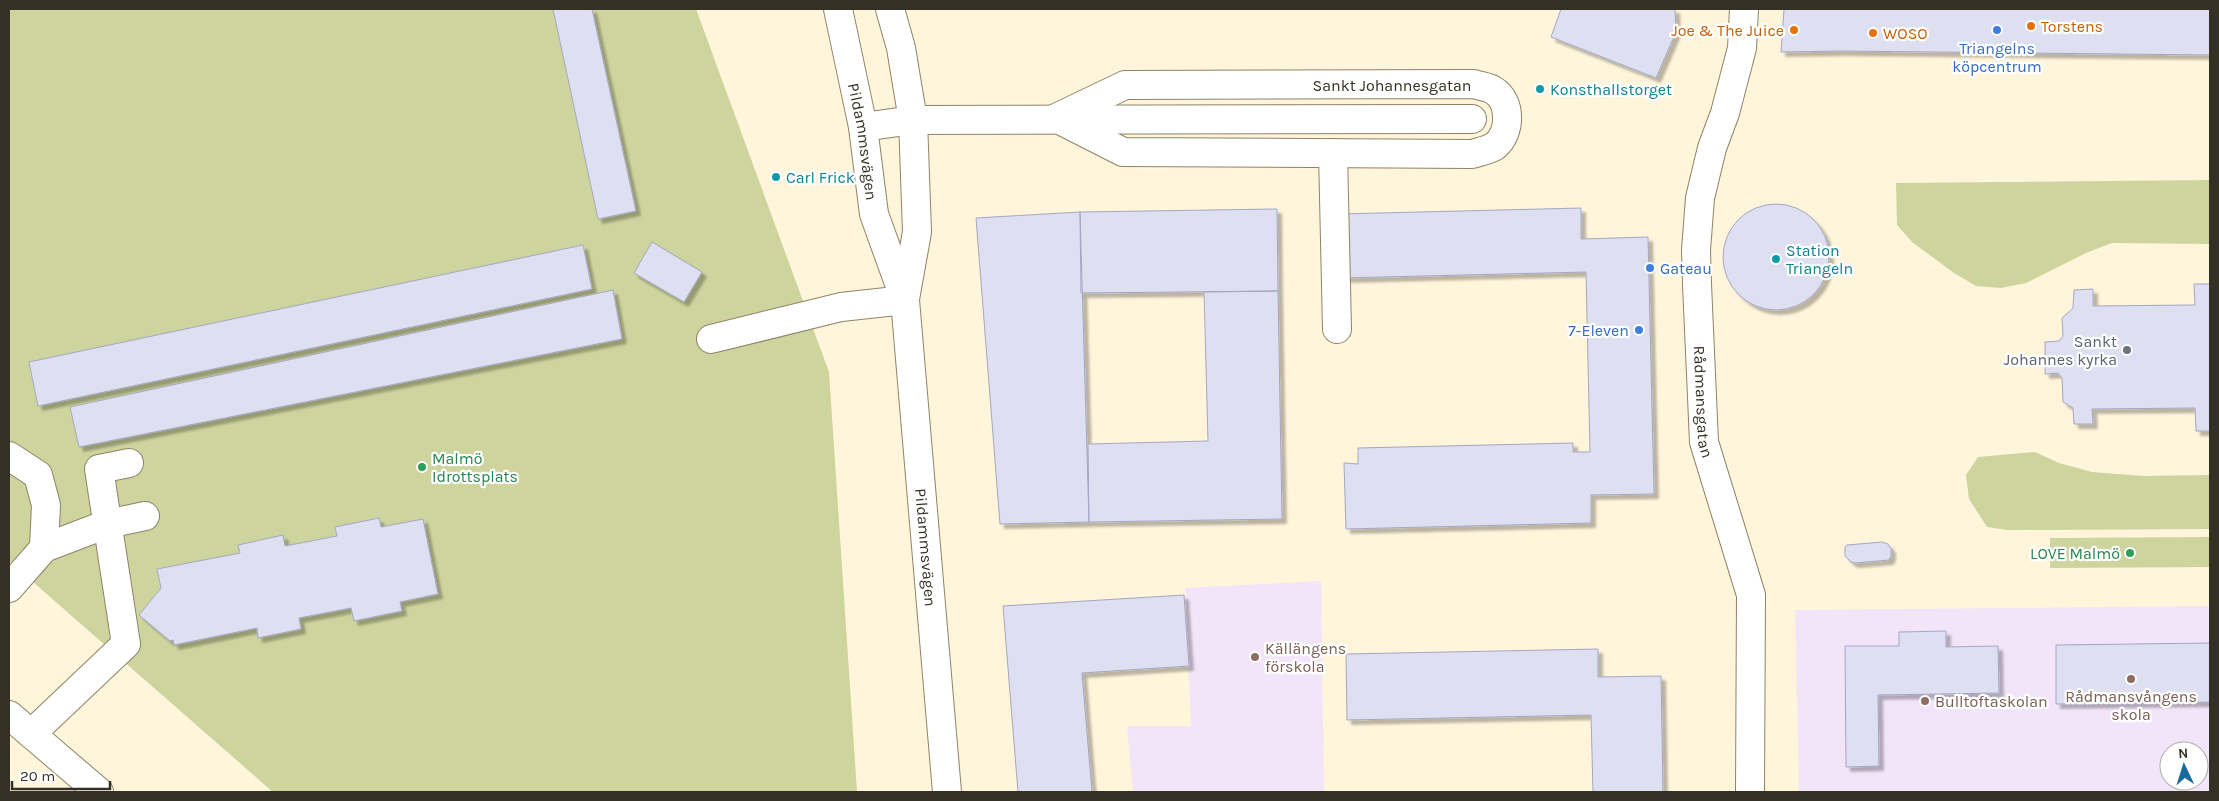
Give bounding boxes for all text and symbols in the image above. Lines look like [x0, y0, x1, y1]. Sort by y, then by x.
place label: Torstens [2041, 17, 2103, 36]
marker: Torstens [2025, 20, 2037, 32]
place label: Joe & The Juice [1671, 21, 1784, 40]
marker: Joe & The Juice [1788, 24, 1800, 36]
place label: WOSO [1883, 24, 1928, 43]
marker: Triangelns köpcentrum [1991, 24, 2003, 36]
marker: WOSO [1867, 27, 1879, 39]
place label: Triangelns köpcentrum [1952, 39, 2042, 76]
street label: Sankt Johannesgatan [1313, 76, 1471, 95]
place label: Konsthallstorget [1550, 80, 1672, 99]
street label: Pildammsvägen [844, 81, 881, 201]
marker: Konsthallstorget [1534, 83, 1546, 95]
place label: Carl Frick [786, 168, 855, 187]
marker: Carl Frick [770, 171, 782, 183]
place label: Station Triangeln [1786, 241, 1853, 278]
marker: Station Triangeln [1770, 253, 1782, 265]
place label: Gateau [1660, 259, 1712, 278]
marker: Gateau [1644, 262, 1656, 274]
place label: 7-Eleven [1568, 321, 1629, 340]
marker: 7-Eleven [1633, 324, 1645, 336]
place label: Sankt Johannes kyrka [2004, 332, 2117, 369]
marker: Sankt Johannes kyrka [2121, 344, 2133, 356]
street label: Rådmansgatan [1690, 345, 1717, 460]
place label: Malmö Idrottsplats [432, 449, 518, 486]
marker: Malmö Idrottsplats [416, 461, 428, 473]
street label: Pildammsvägen [911, 488, 940, 607]
place label: LOVE Malmö [2030, 544, 2120, 563]
marker: LOVE Malmö [2124, 547, 2136, 559]
place label: Källängens förskola [1265, 639, 1346, 676]
marker: Källängens förskola [1249, 651, 1261, 663]
marker: Rådmansvångens skola [2125, 673, 2137, 685]
place label: Rådmansvångens skola [2065, 687, 2197, 724]
place label: Bulltoftaskolan [1935, 692, 2048, 711]
marker: Bulltoftaskolan [1919, 695, 1931, 707]
north arrow [2159, 741, 2209, 791]
text: N [2178, 745, 2189, 762]
scale bar [12, 758, 110, 790]
text: 20 m [20, 767, 55, 785]

